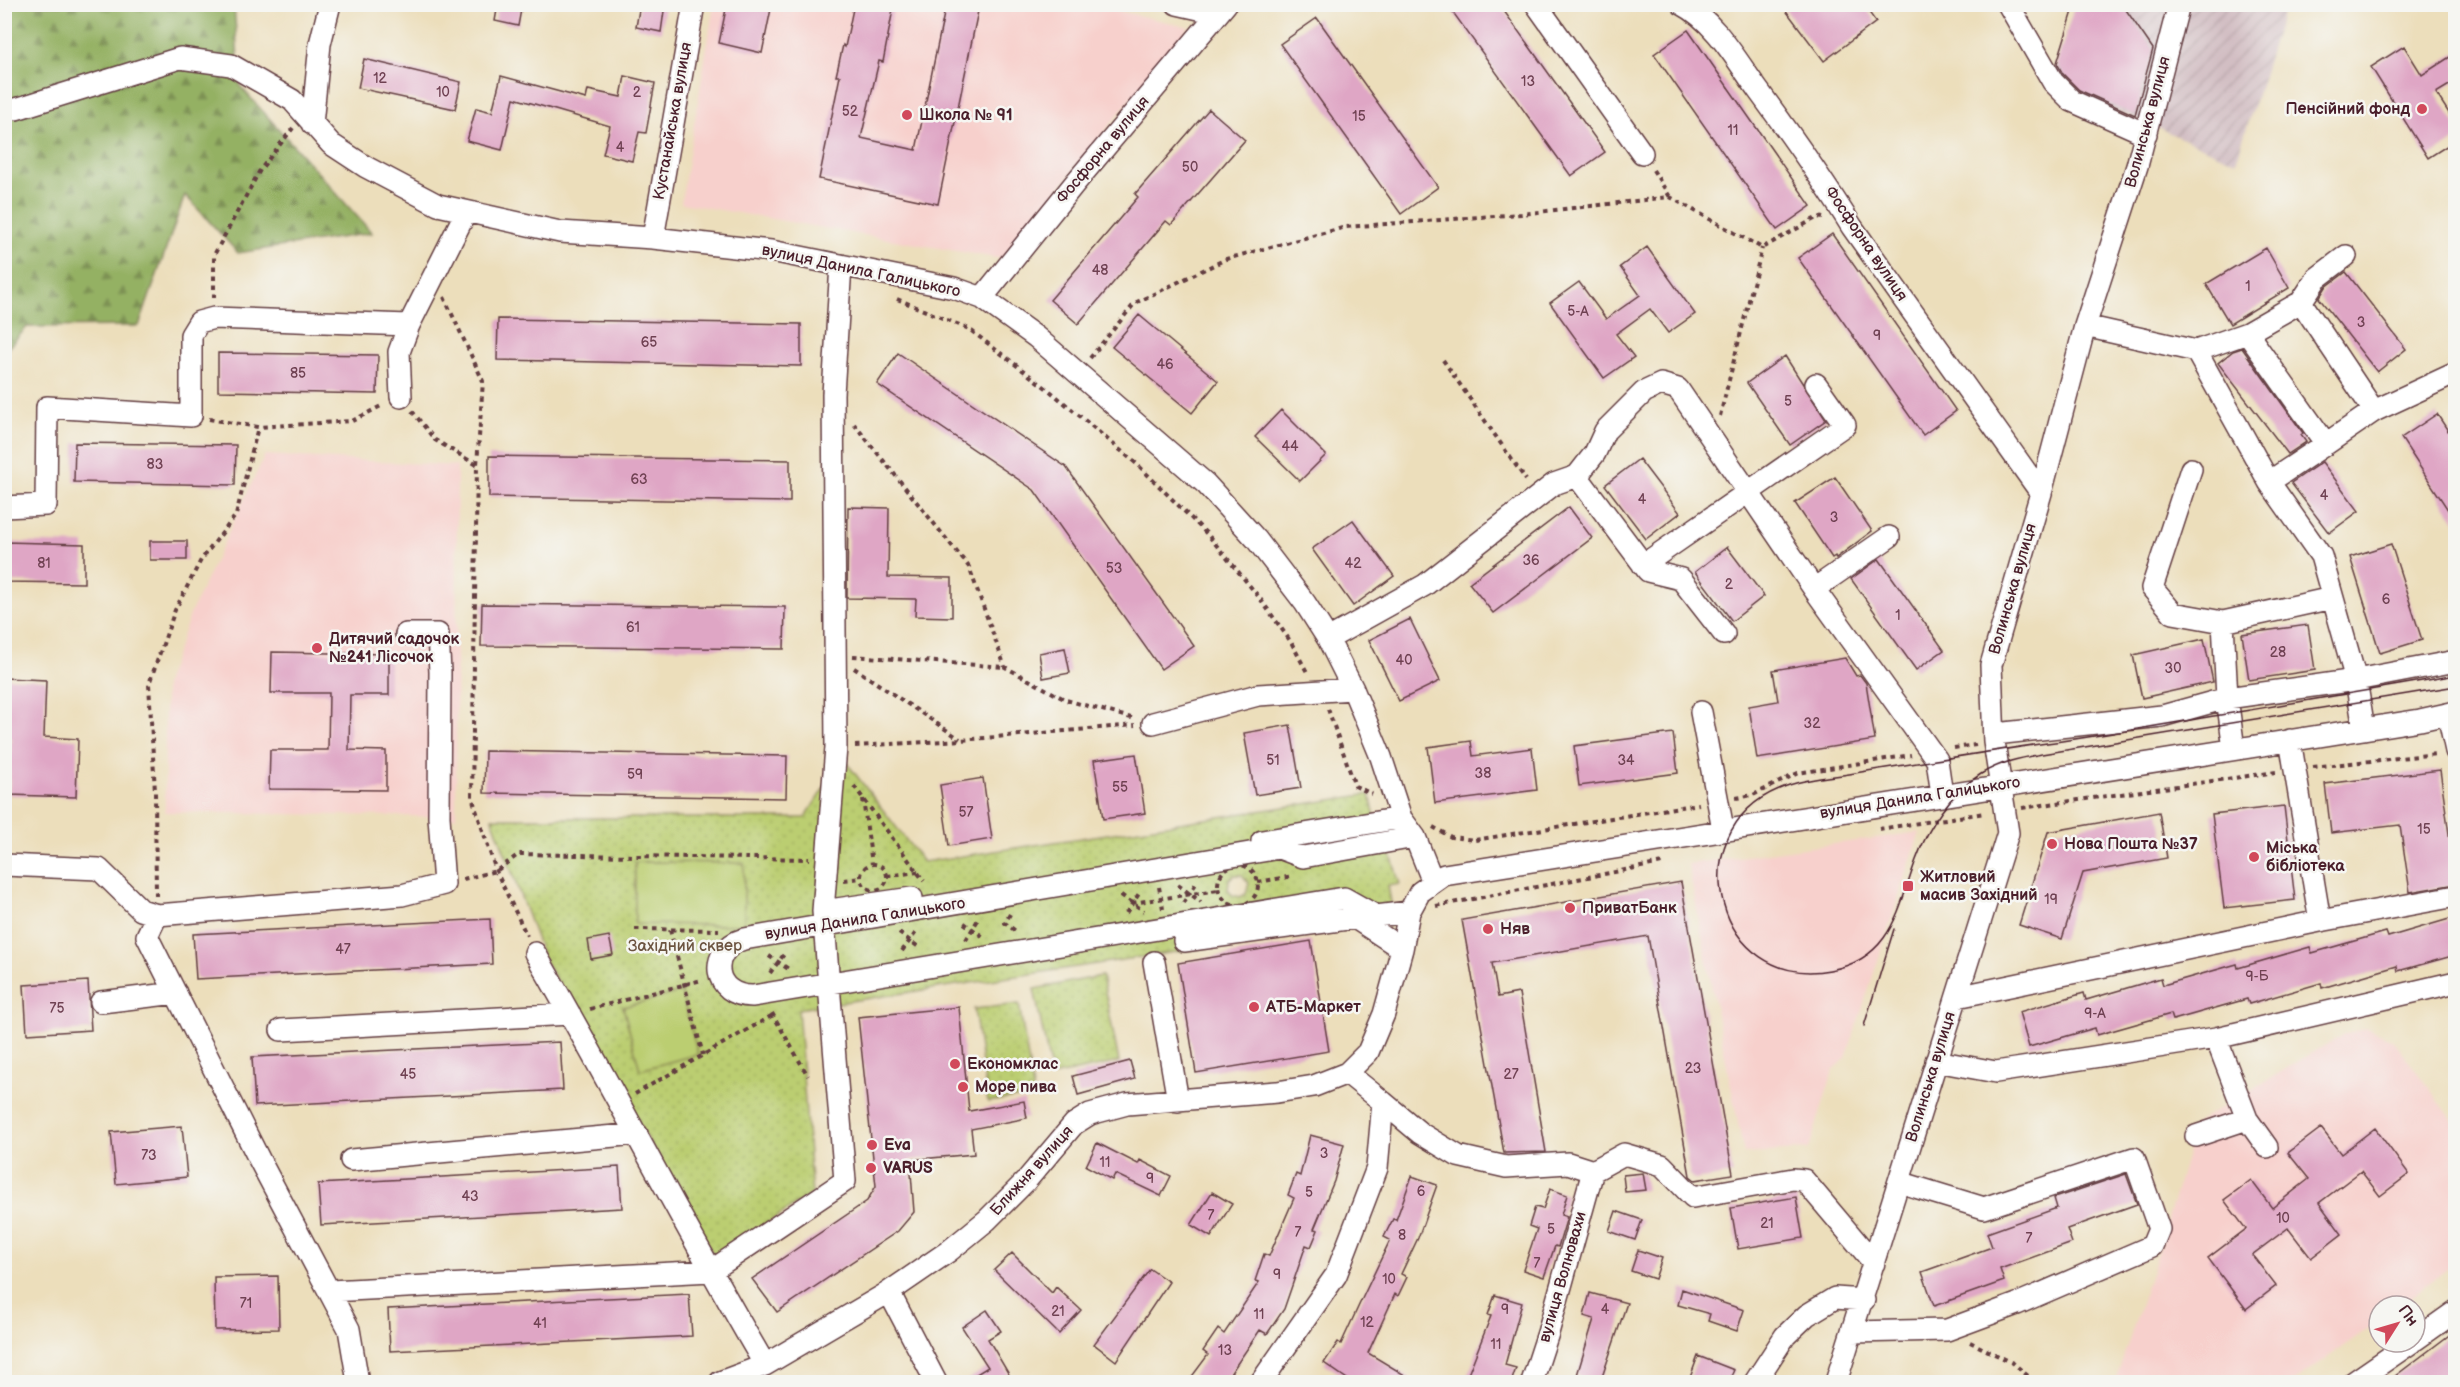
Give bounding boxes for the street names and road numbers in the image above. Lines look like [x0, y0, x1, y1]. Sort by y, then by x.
street label: Кустанайська вулиця [650, 41, 696, 201]
street label: Волинська вулиця [2121, 54, 2175, 190]
street label: Фосфорна вулиця [1053, 92, 1154, 208]
street label: Фосфорна вулиця [1821, 183, 1911, 305]
street label: вулиця Данила Галицького [760, 241, 962, 301]
street label: Волинська вулиця [1985, 521, 2041, 657]
street label: вулиця Данила Галицького [1819, 773, 2021, 823]
street label: вулиця Данила Галицького [764, 894, 966, 944]
street label: Волинська вулиця [1902, 1009, 1960, 1144]
street label: Ближня вулиця [987, 1122, 1077, 1220]
street label: вулиця Волновахи [1535, 1209, 1591, 1345]

